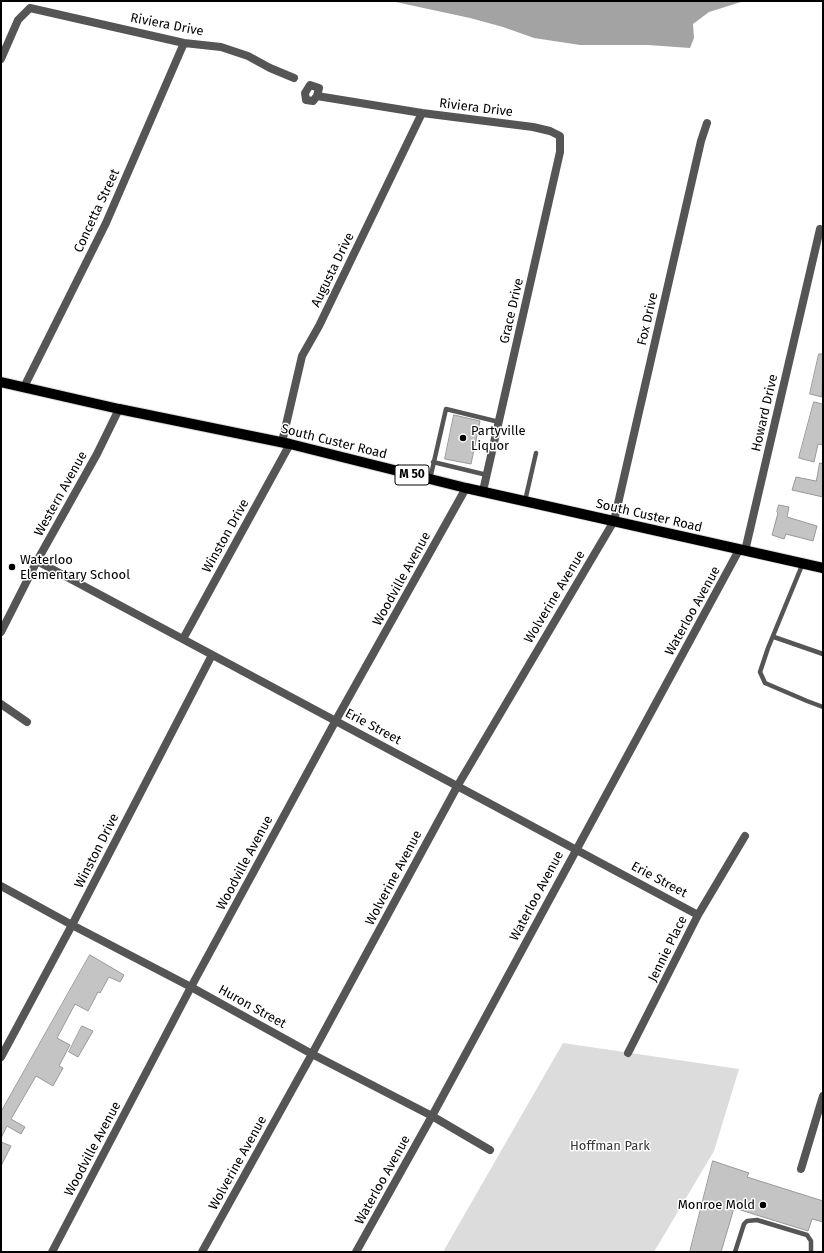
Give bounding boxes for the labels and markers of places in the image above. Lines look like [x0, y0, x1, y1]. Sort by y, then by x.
place label: Partyville Liquor [471, 423, 526, 454]
marker: Partyville Liquor [458, 433, 468, 443]
place label: Waterloo Elementary School [20, 552, 130, 583]
marker: Waterloo Elementary School [7, 562, 17, 572]
place label: Monroe Mold [678, 1197, 755, 1213]
marker: Monroe Mold [758, 1200, 768, 1210]

